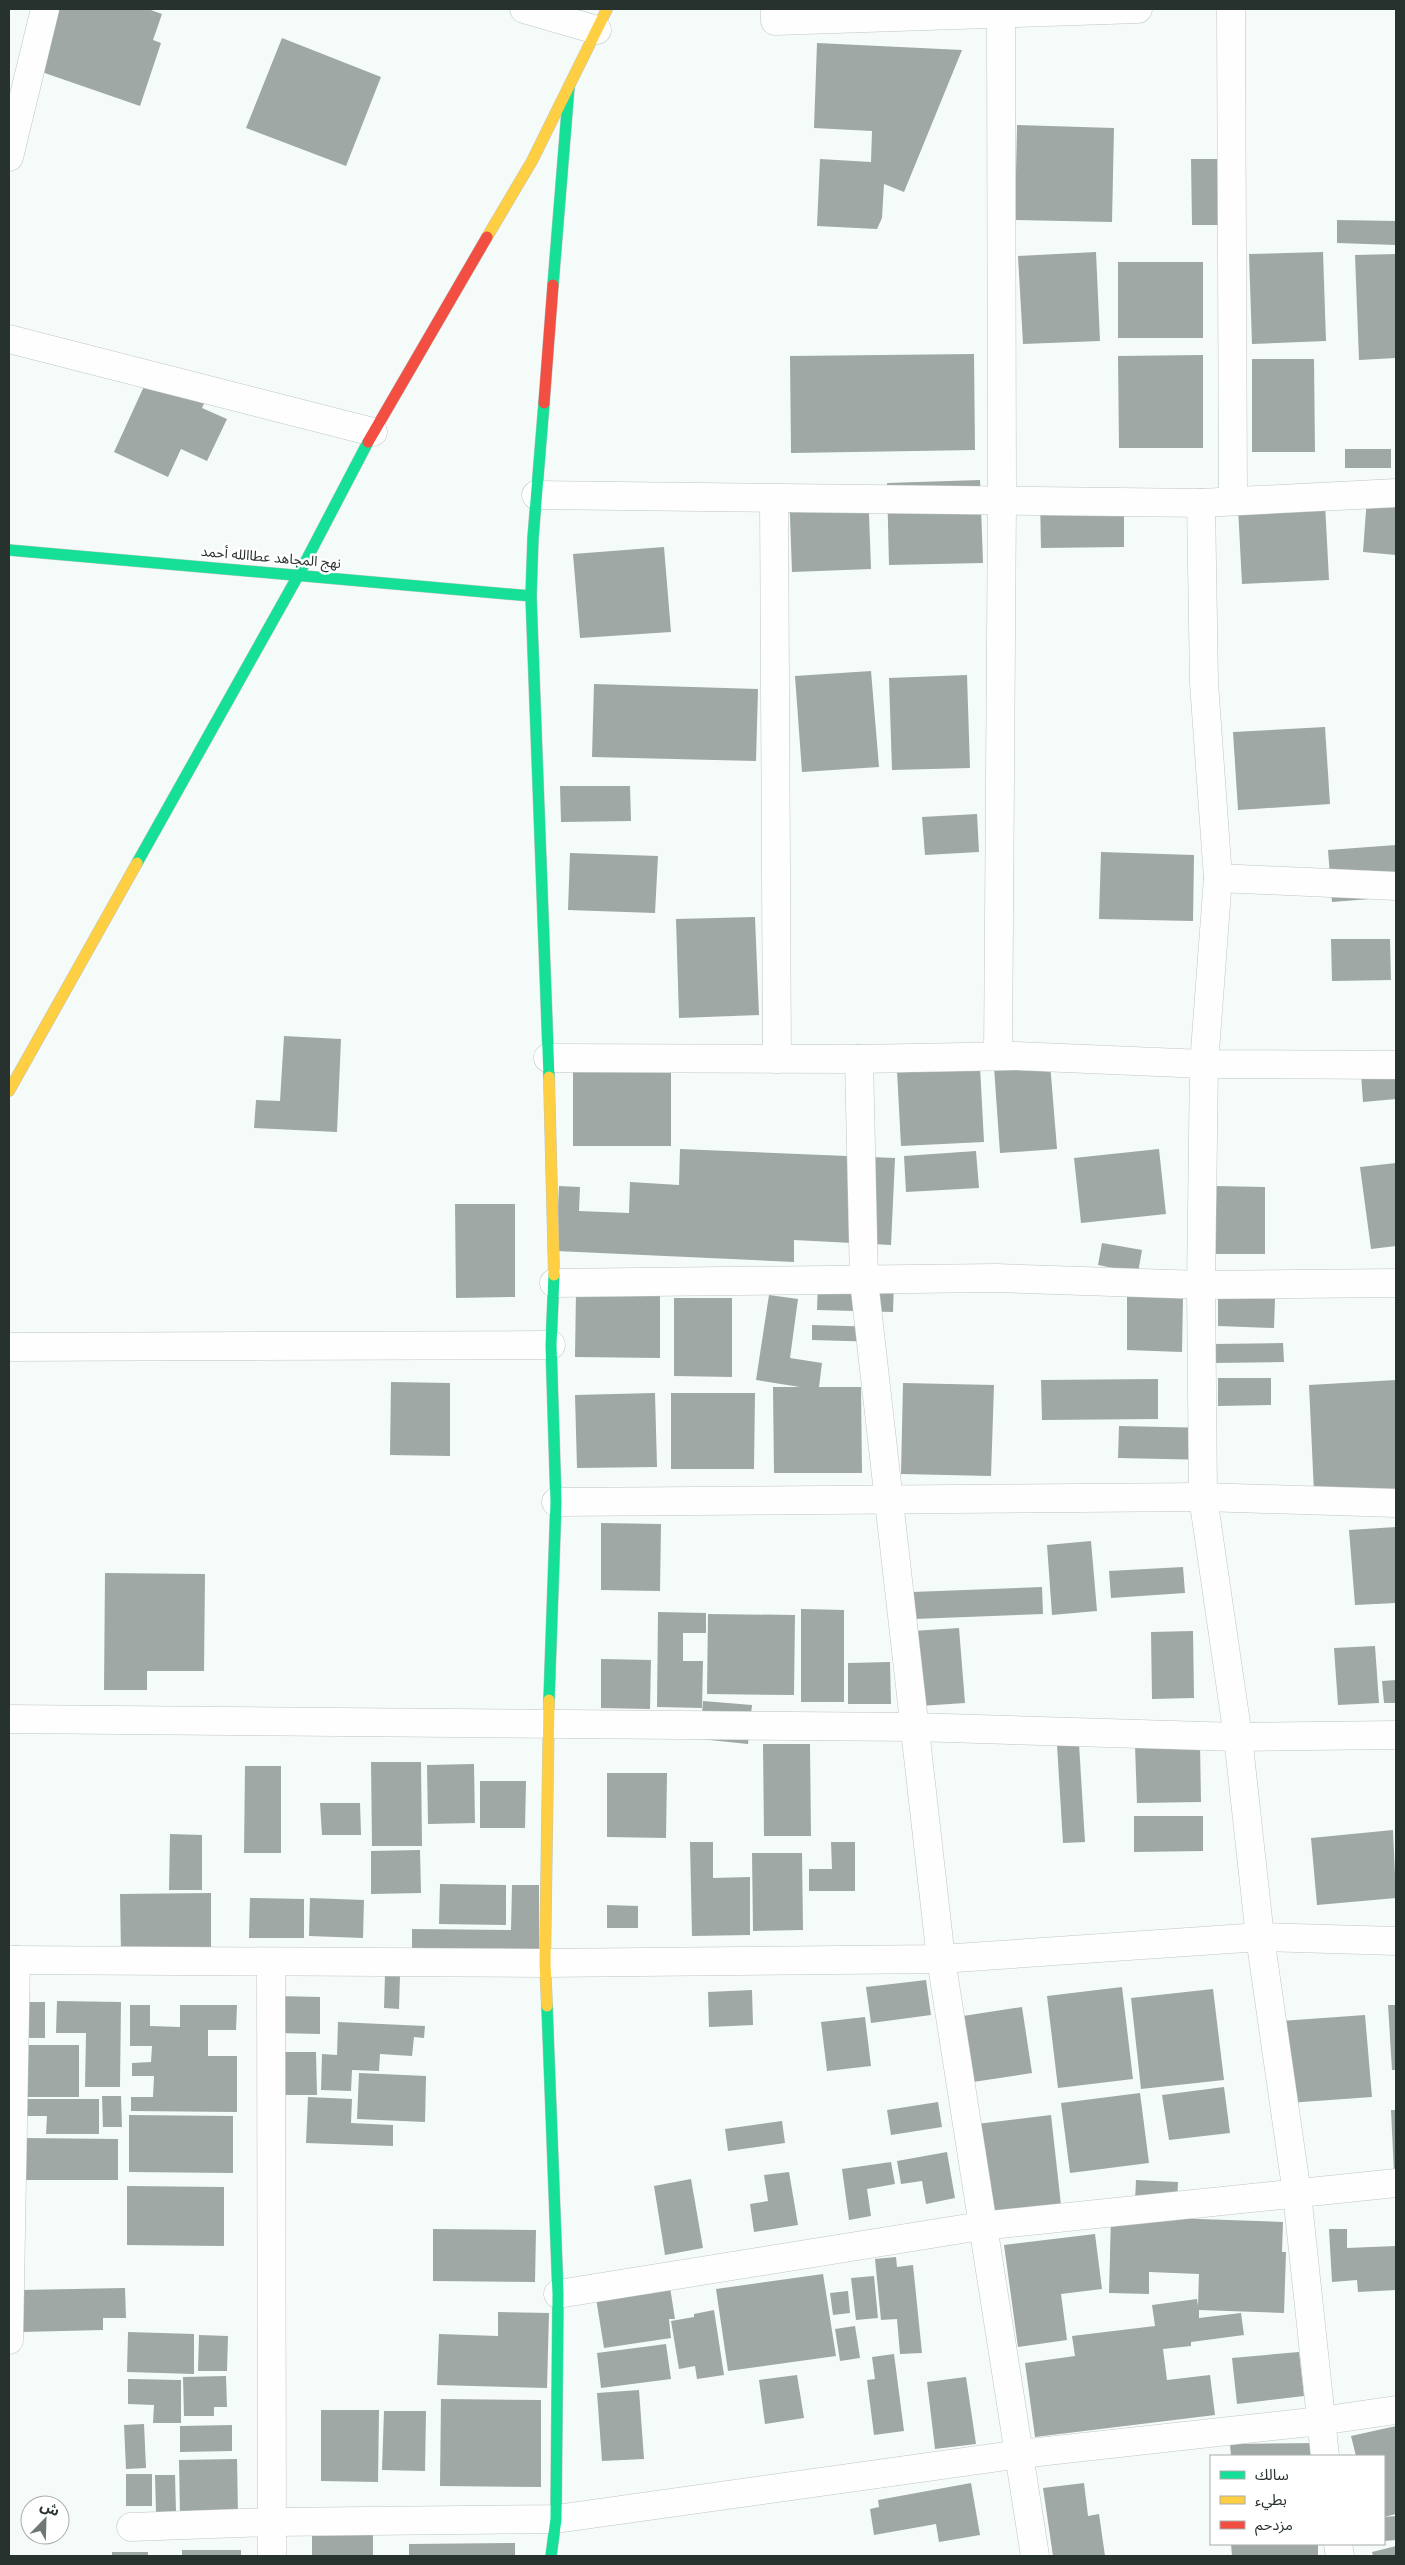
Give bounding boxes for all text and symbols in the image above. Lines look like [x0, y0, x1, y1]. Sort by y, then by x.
street label: نهج المجاهد عطاالله أحمد [200, 542, 342, 574]
legend [1210, 2455, 1385, 2545]
text: سالك [1255, 2465, 1289, 2484]
text: بطيء [1255, 2490, 1287, 2511]
north arrow [20, 2495, 70, 2545]
text: ش [38, 2496, 62, 2520]
text: مزدحم [1255, 2515, 1293, 2536]

